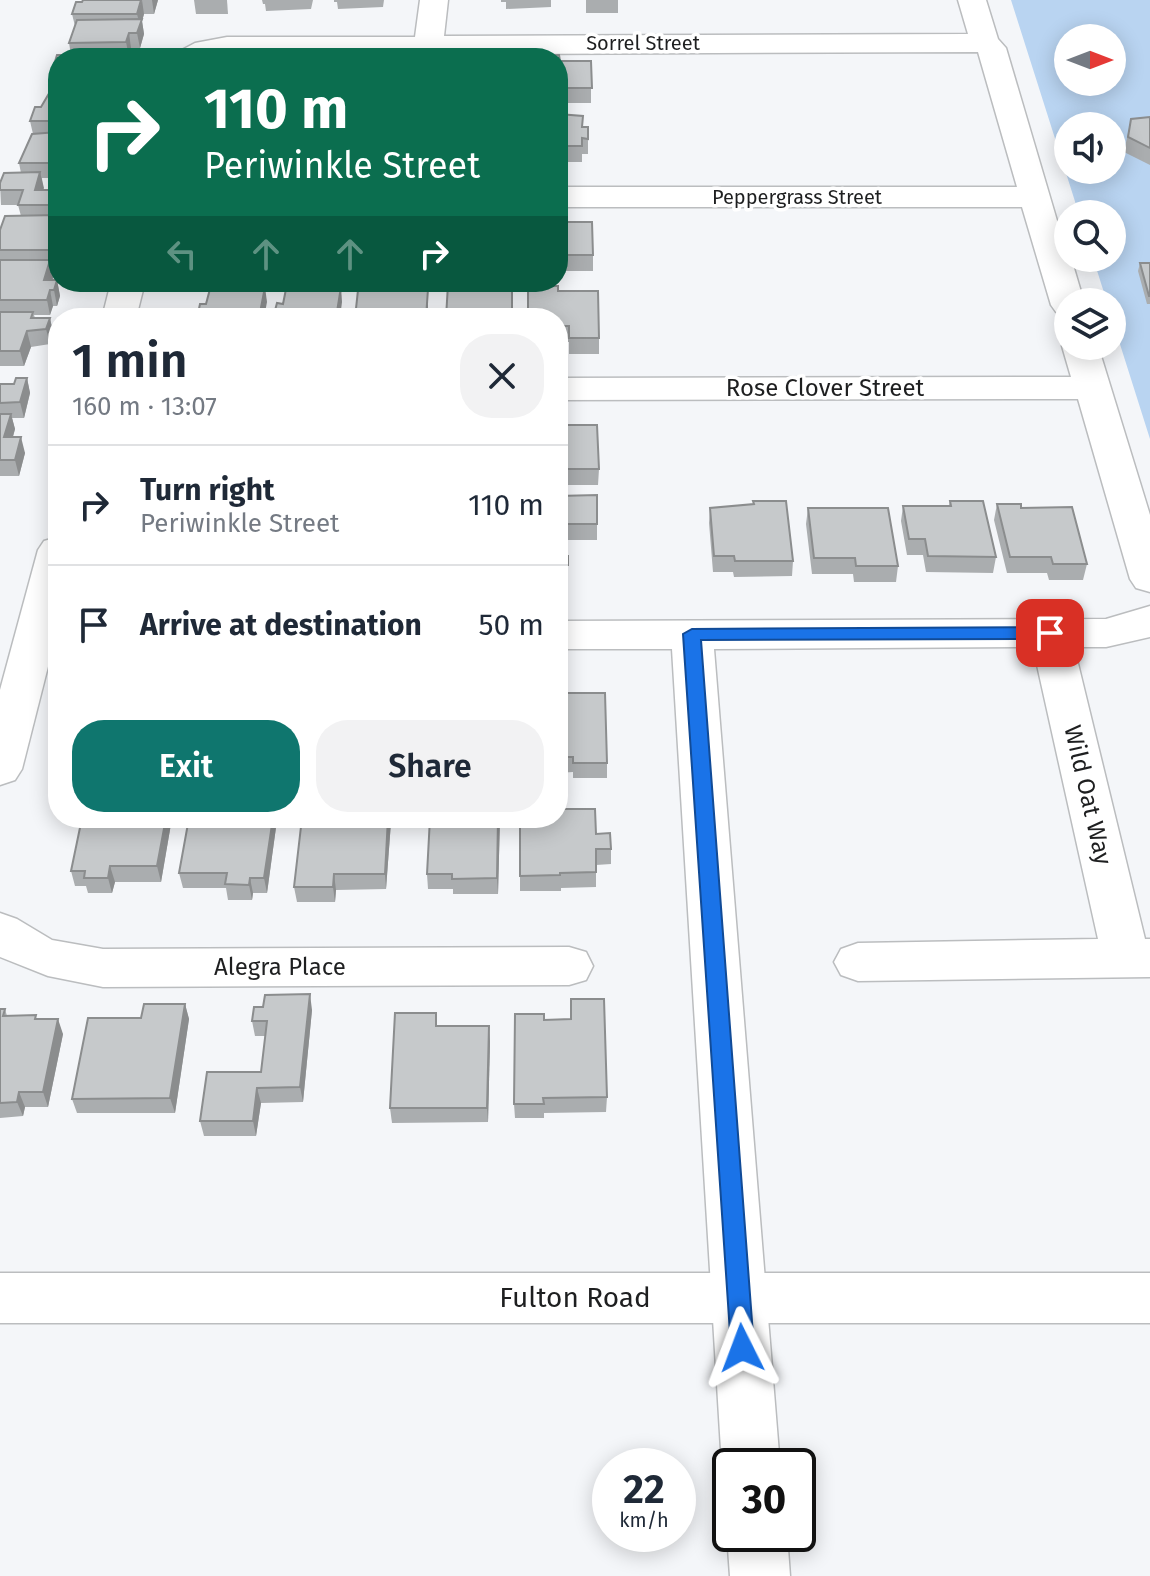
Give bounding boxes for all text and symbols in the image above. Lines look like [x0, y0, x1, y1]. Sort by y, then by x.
north arrow [1054, 24, 1126, 96]
map controls [1054, 24, 1126, 360]
street label: Sorrel Street [586, 31, 701, 55]
text: 110 m [204, 76, 348, 143]
icon: right [72, 80, 176, 184]
button: sound [1054, 112, 1126, 184]
text: Periwinkle Street [204, 144, 480, 188]
street label: Peppergrass Street [712, 185, 883, 209]
button: search [1054, 200, 1126, 272]
icon: left [160, 232, 204, 276]
icon: ahead [244, 232, 288, 276]
icon: ahead [328, 232, 372, 276]
icon: right [412, 232, 456, 276]
button: layers [1054, 288, 1126, 360]
text: 1 min [72, 332, 188, 390]
button: close [460, 334, 544, 418]
street label: Rose Clover Street [726, 374, 925, 402]
text: 160 m · 13:07 [72, 391, 217, 422]
text: Turn right [140, 472, 275, 508]
icon: right [72, 483, 116, 527]
text: 110 m [468, 487, 544, 523]
text: Periwinkle Street [140, 508, 339, 539]
pin [1016, 599, 1084, 667]
icon: arrive [72, 603, 116, 647]
text: Arrive at destination [140, 607, 422, 643]
text: 50 m [479, 607, 544, 643]
icon: arrive [1028, 611, 1072, 655]
button: Exit [72, 720, 300, 812]
button: Share [316, 720, 544, 812]
street label: Wild Oat Way [1058, 723, 1118, 868]
street label: Alegra Place [214, 953, 346, 981]
street label: Fulton Road [499, 1281, 651, 1314]
position arrow [700, 1306, 784, 1390]
speed limit sign: 30 [712, 1448, 816, 1552]
text: 22 [623, 1466, 665, 1514]
text: km/h [619, 1508, 669, 1532]

